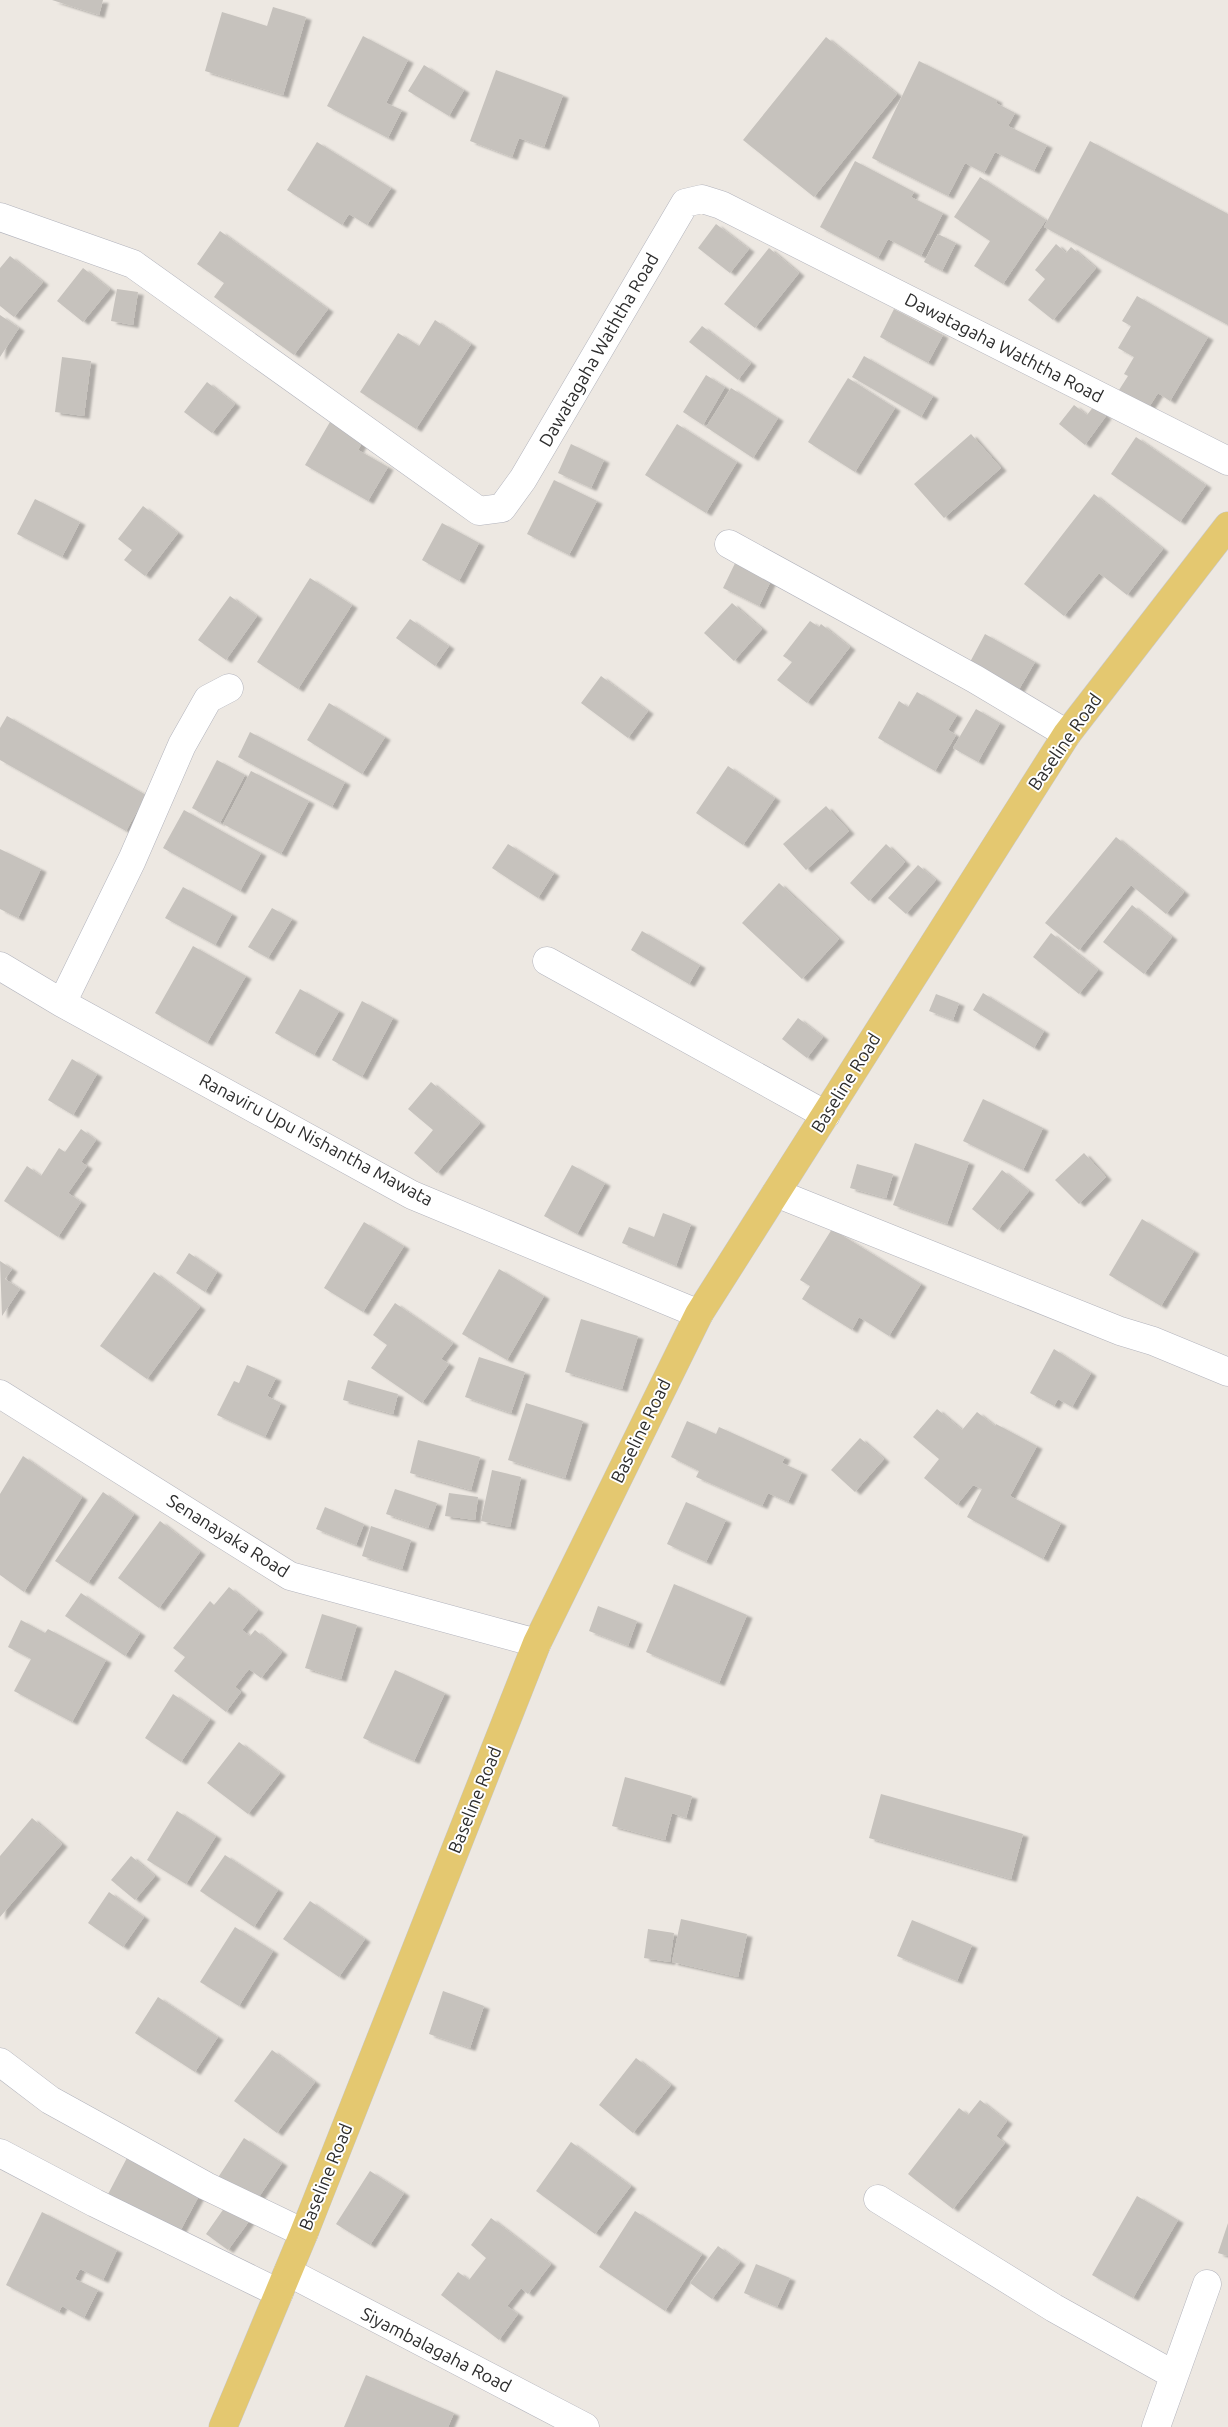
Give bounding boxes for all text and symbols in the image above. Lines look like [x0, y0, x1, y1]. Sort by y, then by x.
street label: Dawatagaha Waththa Road [535, 249, 662, 450]
street label: Dawatagaha Waththa Road [902, 288, 1107, 406]
street label: Baseline Road [1023, 689, 1105, 794]
street label: Baseline Road [807, 1029, 884, 1136]
street label: Ranaviru Upu Nishantha Mawata [196, 1069, 437, 1209]
street label: Baseline Road [606, 1375, 674, 1486]
street label: Senanayaka Road [164, 1490, 293, 1581]
street label: Baseline Road [444, 1743, 505, 1856]
street label: Baseline Road [295, 2120, 356, 2233]
street label: Siyambalagaha Road [358, 2303, 515, 2396]

